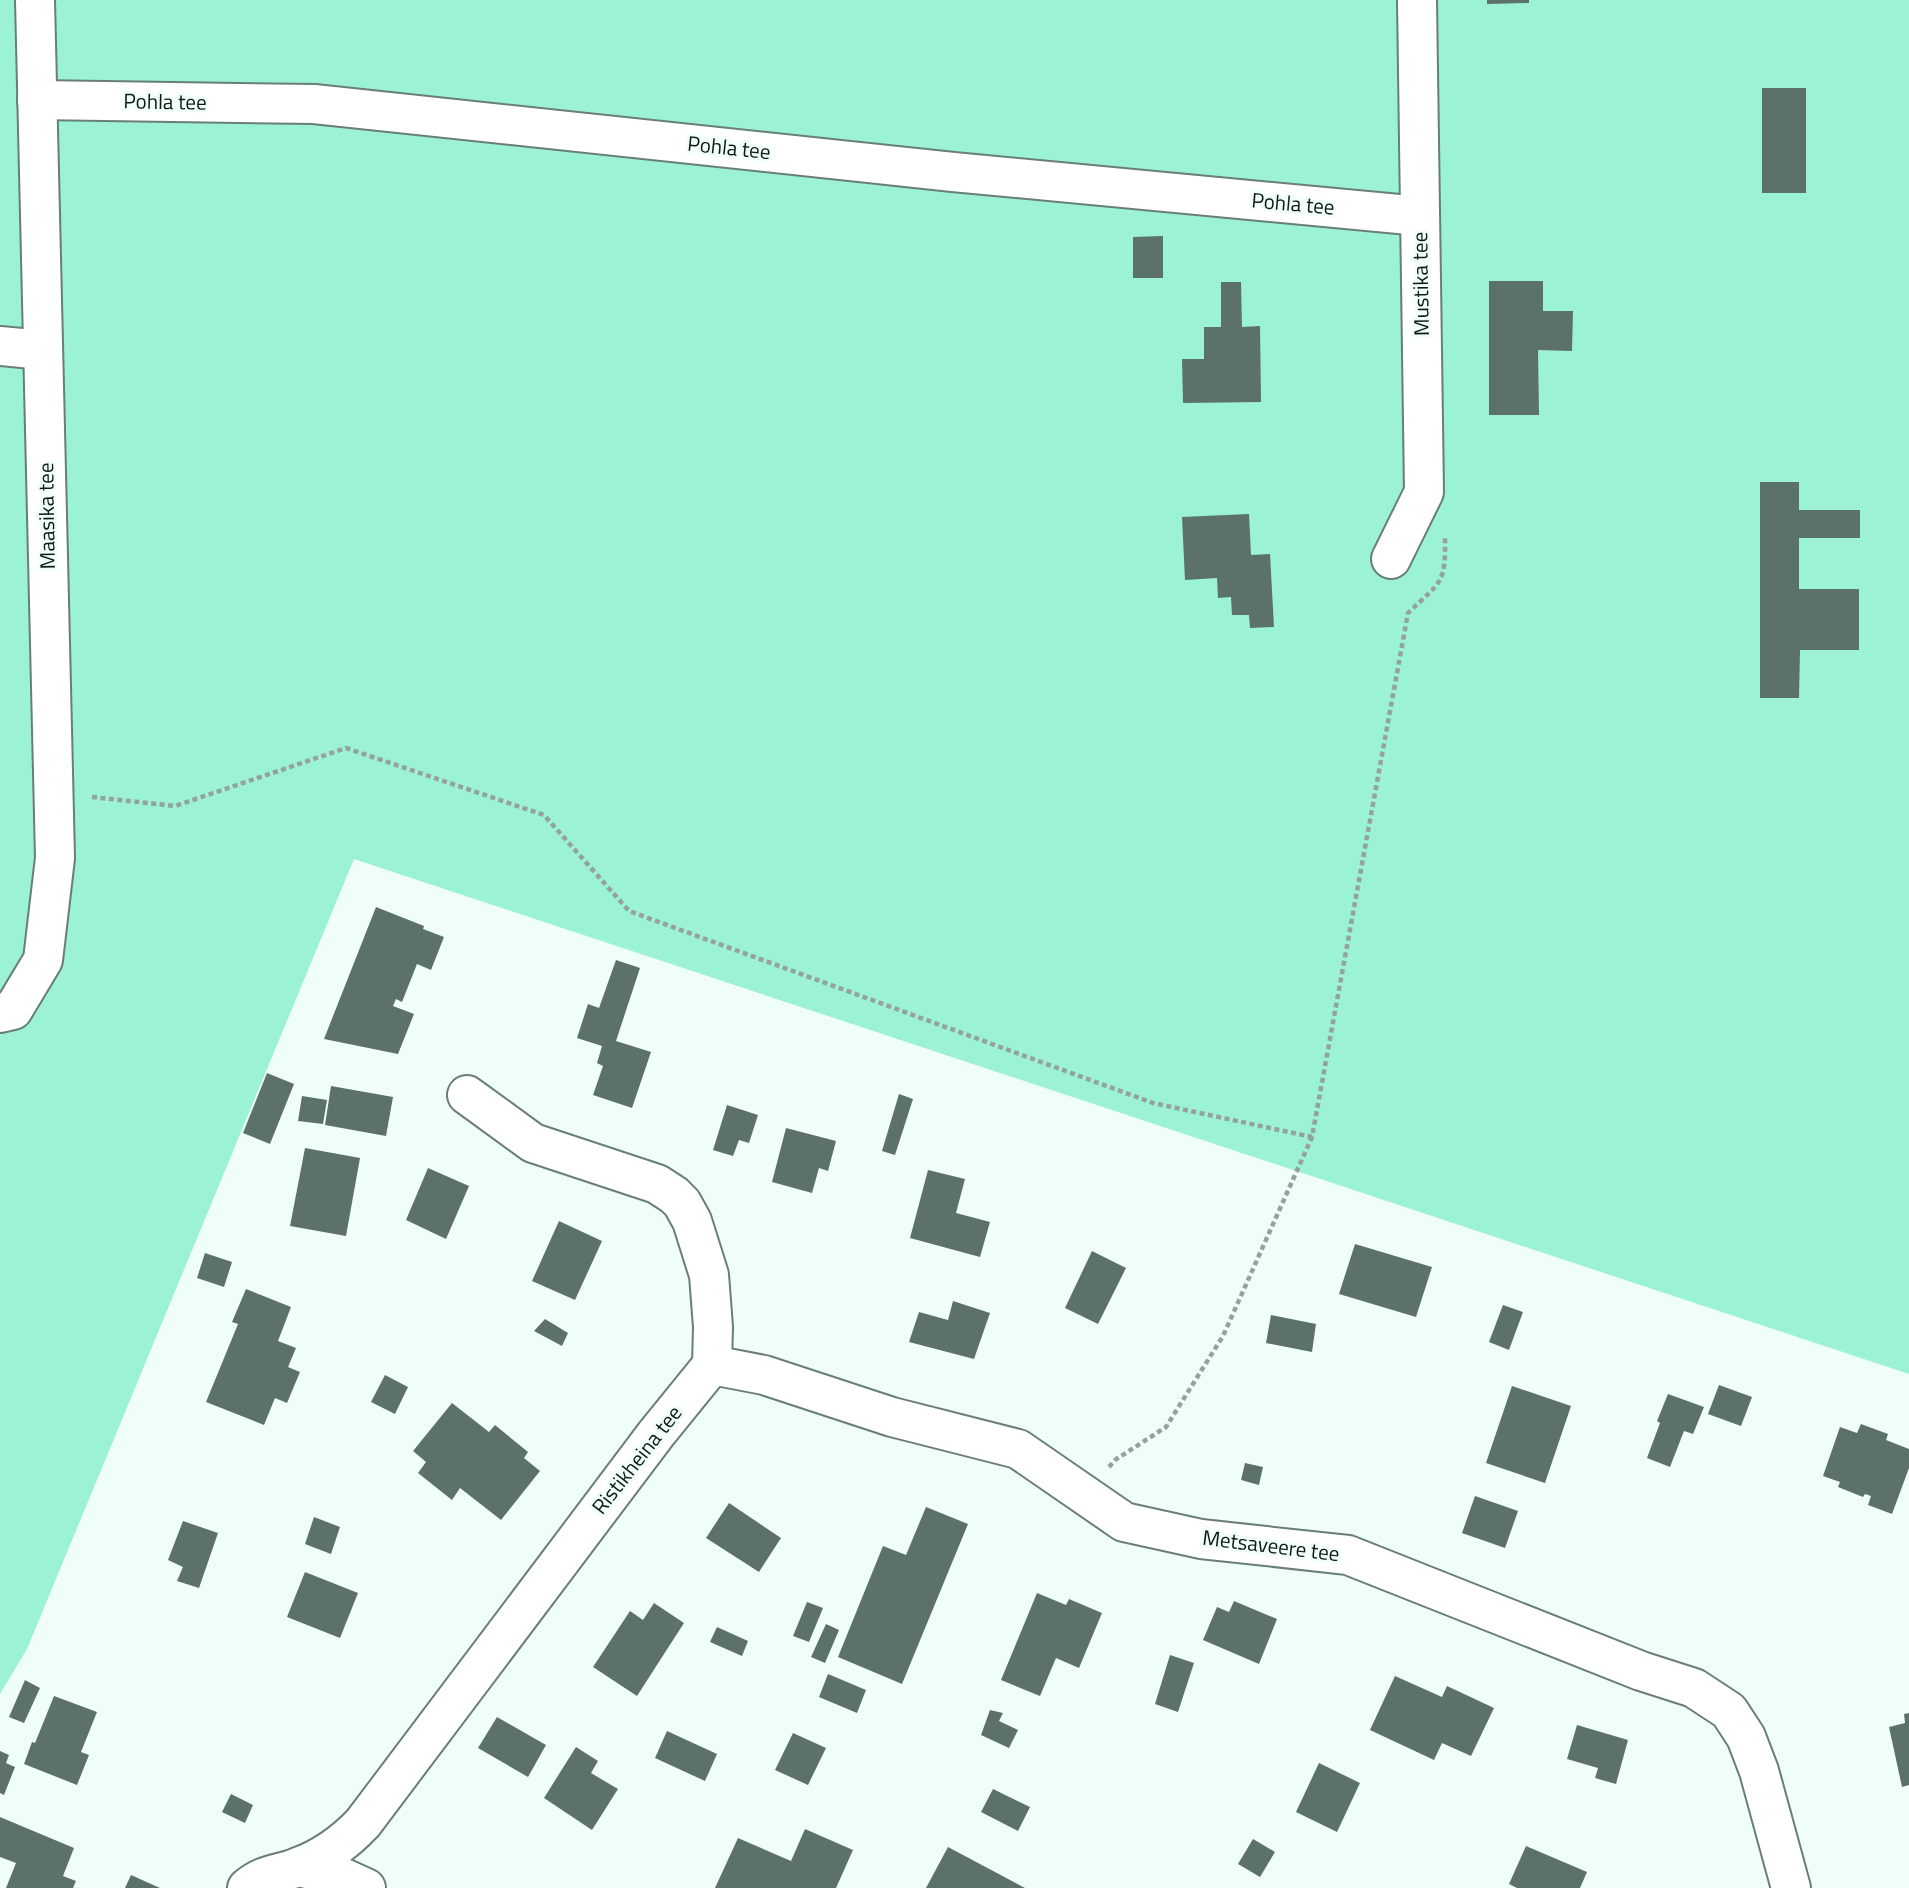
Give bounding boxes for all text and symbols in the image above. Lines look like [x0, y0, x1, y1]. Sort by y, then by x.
street label: Pohla tee [123, 84, 207, 118]
street label: Pohla tee [686, 127, 772, 167]
street label: Pohla tee [1250, 183, 1336, 223]
street label: Mustika tee [1403, 232, 1437, 336]
street label: Maasika tee [29, 462, 63, 570]
street label: Ristikheina tee [583, 1398, 689, 1521]
street label: Metsaveere tee [1201, 1521, 1341, 1569]

